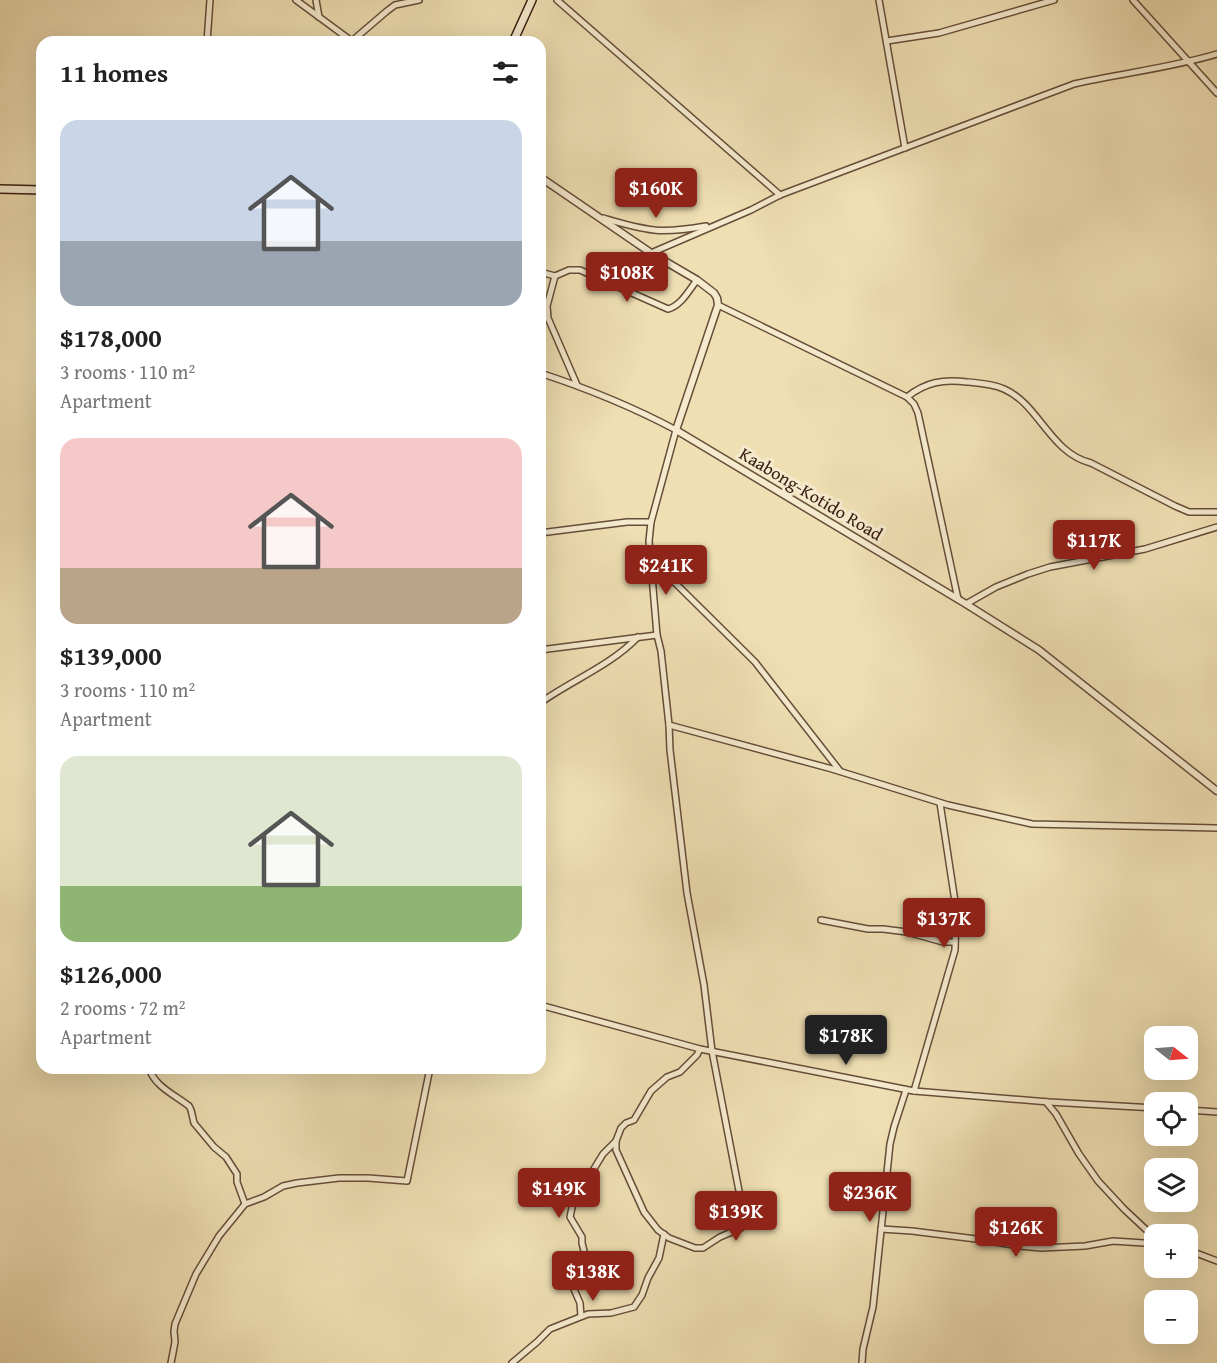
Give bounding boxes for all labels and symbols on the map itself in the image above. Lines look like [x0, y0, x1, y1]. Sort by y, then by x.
pin: $160K [614, 168, 698, 219]
pin: $108K [585, 252, 669, 303]
street label: Kaabong-Kotido Road [734, 440, 888, 547]
pin: $117K [1052, 520, 1136, 571]
pin: $241K [624, 545, 708, 596]
pin: $137K [902, 898, 986, 949]
pin: $178K [804, 1015, 888, 1066]
north arrow [1144, 1026, 1198, 1080]
pin: $149K [517, 1168, 601, 1219]
pin: $236K [828, 1172, 912, 1223]
pin: $139K [694, 1191, 778, 1242]
pin: $126K [974, 1207, 1058, 1258]
pin: $138K [551, 1251, 635, 1302]

